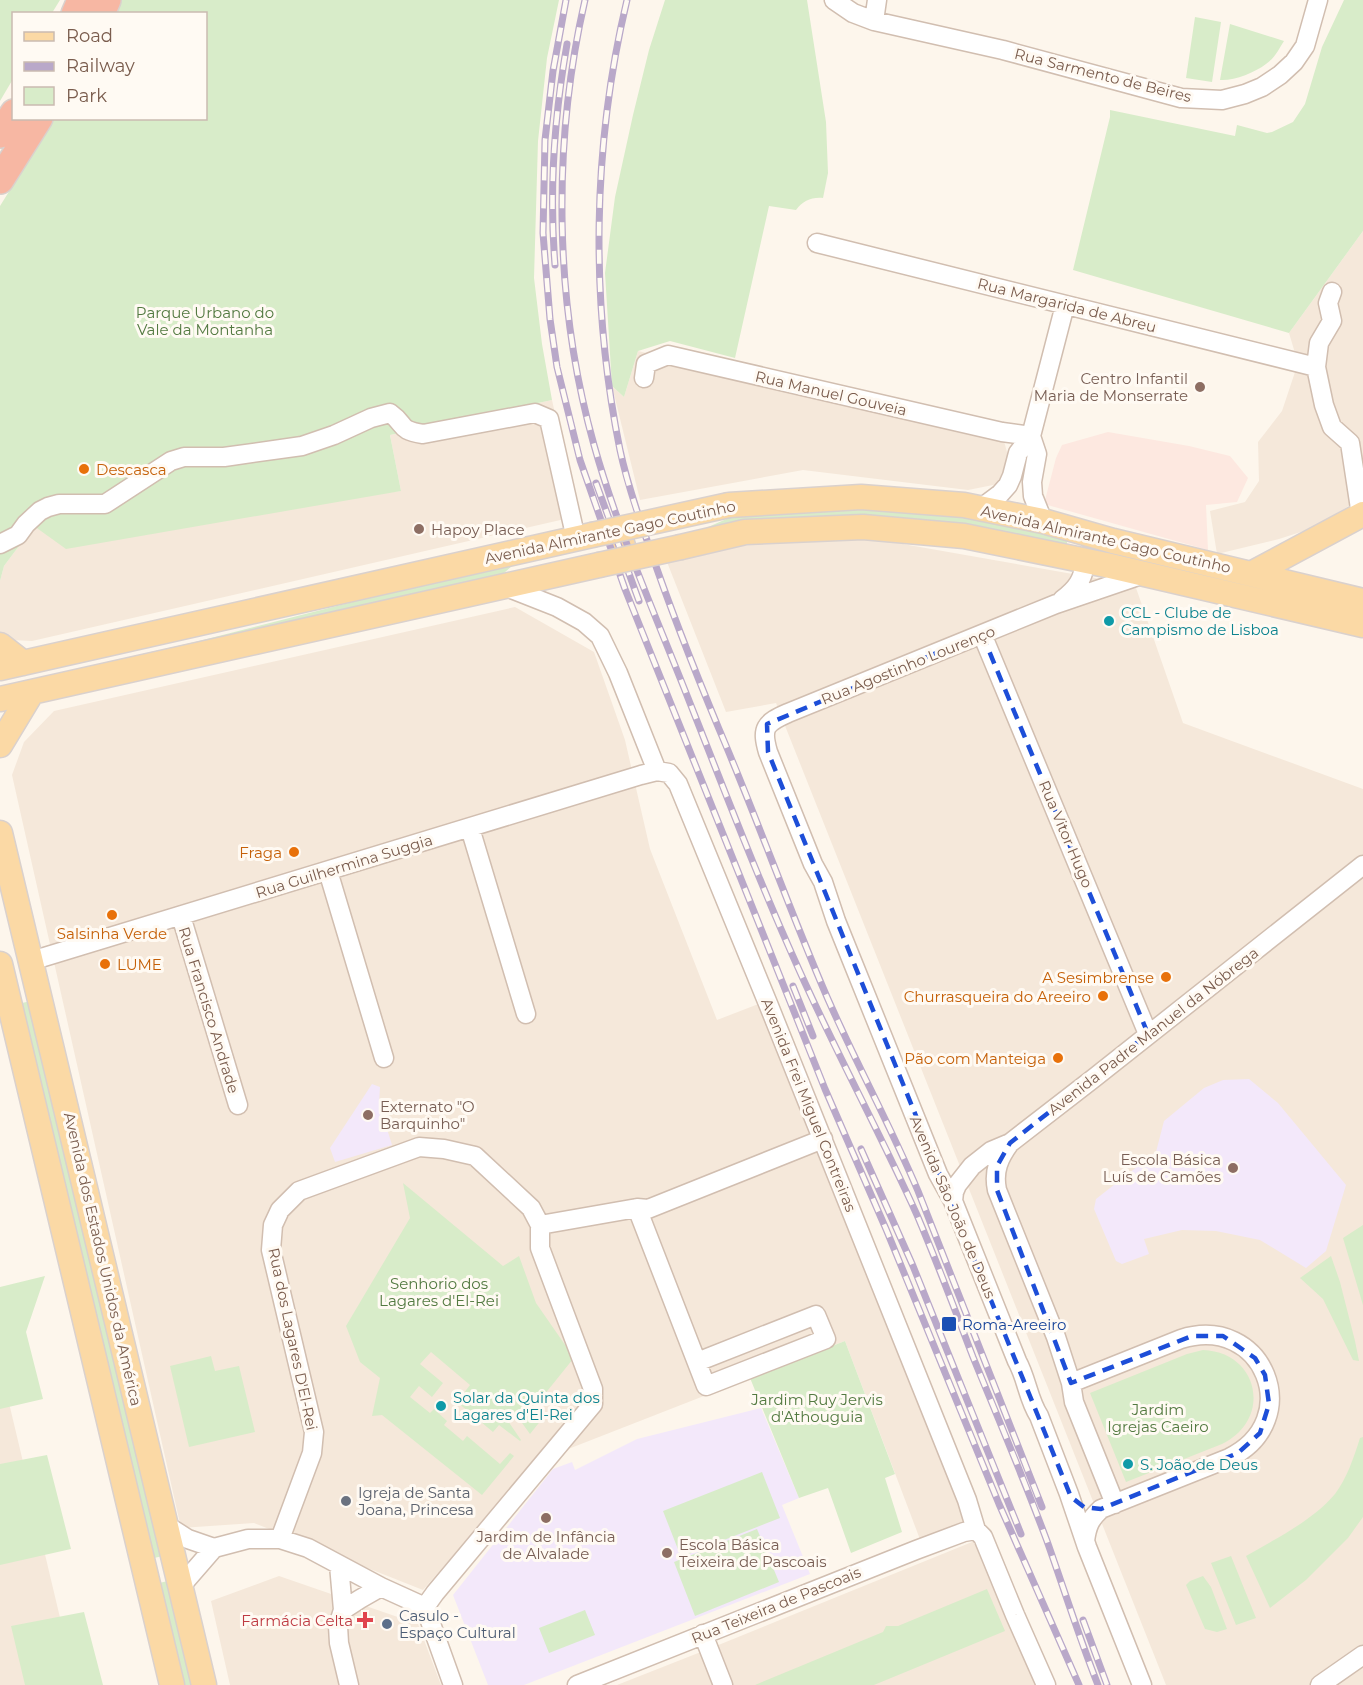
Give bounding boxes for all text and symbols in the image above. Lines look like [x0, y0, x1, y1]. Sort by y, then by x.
legend [12, 12, 207, 120]
text: Road [66, 25, 113, 47]
street label: Rua Sarmento de Beires [1013, 44, 1193, 106]
text: Railway [66, 55, 135, 77]
text: Park [66, 85, 107, 107]
street label: Rua Margarida de Abreu [976, 274, 1158, 336]
park label: Parque Urbano do Vale da Montanha [136, 303, 274, 339]
street label: Rua Manuel Gouveia [753, 366, 909, 420]
place label: Centro Infantil Maria de Monserrate [1034, 369, 1188, 405]
marker: Centro Infantil Maria de Monserrate [1193, 380, 1207, 394]
place label: Descasca [96, 460, 167, 479]
marker: Descasca [77, 462, 91, 476]
street label: Avenida Almirante Gago Coutinho [483, 496, 737, 568]
street label: Avenida Almirante Gago Coutinho [979, 501, 1233, 577]
place label: Hapoy Place [431, 520, 525, 539]
marker: Hapoy Place [412, 522, 426, 536]
place label: CCL - Clube de Campismo de Lisboa [1121, 603, 1279, 639]
marker: CCL - Clube de Campismo de Lisboa [1102, 614, 1116, 628]
street label: Rua Agostinho Lourenço [818, 621, 998, 709]
street label: Rua Vitor Hugo [1035, 777, 1097, 891]
street label: Rua Guilhermina Suggia [253, 830, 435, 902]
place label: Fraga [239, 843, 282, 862]
marker: Fraga [287, 845, 301, 859]
marker: Salsinha Verde [105, 908, 119, 922]
place label: Salsinha Verde [57, 924, 167, 943]
street label: Rua Francisco Andrade [175, 924, 243, 1096]
street label: Avenida Padre Manuel da Nóbrega [1044, 943, 1262, 1119]
place label: LUME [117, 955, 162, 974]
marker: LUME [98, 957, 112, 971]
place label: A Sesimbrense [1042, 968, 1154, 987]
marker: A Sesimbrense [1159, 970, 1173, 984]
place label: Churrasqueira do Areeiro [904, 987, 1091, 1006]
marker: Churrasqueira do Areeiro [1096, 989, 1110, 1003]
street label: Avenida Frei Miguel Contreiras [757, 995, 861, 1215]
place label: Pão com Manteiga [904, 1049, 1046, 1068]
marker: Pão com Manteiga [1051, 1051, 1065, 1065]
place label: Externato "O Barquinho" [380, 1097, 475, 1133]
marker: Externato "O Barquinho" [361, 1108, 375, 1122]
street label: Avenida dos Estados Unidos da América [60, 1110, 146, 1408]
street label: Avenida São João de Deus [906, 1113, 1000, 1301]
place label: Escola Básica Luís de Camões [1103, 1150, 1221, 1186]
marker: Escola Básica Luís de Camões [1226, 1161, 1240, 1175]
street label: Rua dos Lagares D'El-Rei [264, 1246, 322, 1432]
park label: Senhorio dos Lagares d'El-Rei [379, 1274, 499, 1310]
marker: Roma-Areeiro [940, 1315, 958, 1333]
place label: Roma-Areeiro [962, 1315, 1066, 1334]
place label: Solar da Quinta dos Lagares d'El-Rei [453, 1388, 600, 1424]
park label: Jardim Ruy Jervis d'Athouguia [750, 1390, 883, 1426]
marker: Solar da Quinta dos Lagares d'El-Rei [434, 1399, 448, 1413]
park label: Jardim Igrejas Caeiro [1107, 1400, 1209, 1436]
place label: S. João de Deus [1140, 1455, 1258, 1474]
marker: S. João de Deus [1121, 1457, 1135, 1471]
place label: Igreja de Santa Joana, Princesa [357, 1483, 474, 1519]
marker: Igreja de Santa Joana, Princesa [339, 1494, 353, 1508]
marker: Jardim de Infância de Alvalade [539, 1511, 553, 1525]
place label: Jardim de Infância de Alvalade [475, 1527, 616, 1563]
place label: Escola Básica Teixeira de Pascoais [679, 1535, 827, 1571]
marker: Escola Básica Teixeira de Pascoais [660, 1546, 674, 1560]
street label: Rua Teixeira de Pascoais [688, 1562, 864, 1648]
place label: Casulo - Espaço Cultural [399, 1606, 516, 1642]
place label: Farmácia Celta [241, 1611, 353, 1630]
marker: Farmácia Celta [358, 1613, 372, 1627]
marker: Casulo - Espaço Cultural [380, 1617, 394, 1631]

